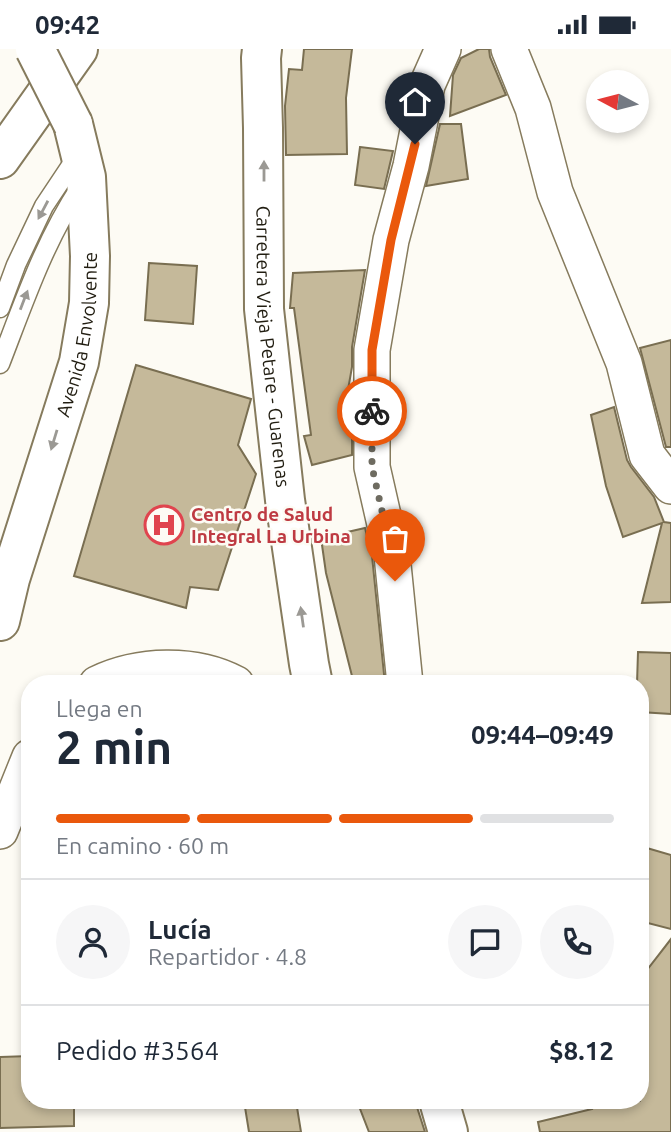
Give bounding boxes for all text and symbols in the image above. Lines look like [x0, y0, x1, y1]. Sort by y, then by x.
text: 09:42 [35, 10, 100, 39]
north arrow [586, 70, 649, 133]
map controls [586, 70, 649, 133]
pin [385, 72, 445, 144]
icon: home [396, 83, 434, 121]
one-way arrow [258, 160, 270, 182]
one-way arrow [37, 200, 49, 219]
street label: Carretera Vieja Petare - Guarenas [252, 206, 295, 488]
street label: Avenida Envolvente [51, 252, 101, 420]
one-way arrow [19, 290, 30, 311]
courier [337, 376, 407, 446]
icon: bike [353, 392, 391, 430]
one-way arrow [48, 429, 59, 450]
place label: Centro de Salud Integral La Urbina [191, 503, 351, 547]
hospital icon: Centro de Salud Integral La Urbina [143, 504, 185, 546]
pin [365, 509, 425, 581]
icon: bag [376, 520, 414, 558]
one-way arrow [296, 606, 307, 628]
text: Llega en [56, 696, 143, 721]
text: 09:44–09:49 [471, 720, 614, 749]
text: 2 min [56, 721, 172, 773]
text: En camino · 60 m [56, 833, 229, 858]
button: person [56, 905, 130, 979]
button: chat [448, 905, 522, 979]
button: phone [540, 905, 614, 979]
text: Lucía [148, 915, 212, 944]
text: Repartidor · 4.8 [148, 944, 307, 969]
text: Pedido #3564 [56, 1036, 219, 1065]
text: $8.12 [549, 1036, 614, 1065]

